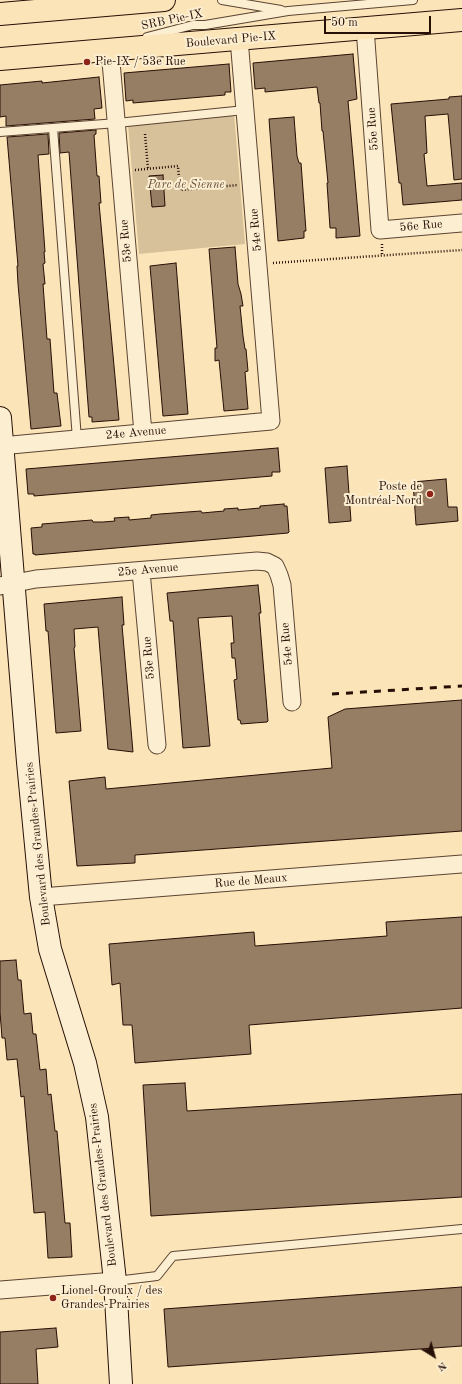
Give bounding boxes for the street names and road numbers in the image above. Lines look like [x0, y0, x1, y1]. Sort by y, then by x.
street label: SRB Pie-IX [140, 6, 204, 34]
street label: Boulevard Pie-IX [185, 29, 277, 51]
street label: 55e Rue [364, 107, 382, 151]
street label: 54e Rue [247, 208, 265, 252]
street label: 56e Rue [399, 217, 443, 235]
street label: 53e Rue [117, 219, 135, 263]
street label: 24e Avenue [105, 423, 167, 443]
street label: 25e Avenue [117, 560, 179, 580]
street label: 54e Rue [278, 622, 296, 666]
street label: 53e Rue [140, 636, 158, 680]
street label: Boulevard des Grandes-Prairies [22, 761, 54, 927]
street label: Rue de Meaux [214, 871, 288, 891]
street label: Boulevard des Grandes-Prairies [86, 1102, 120, 1268]

